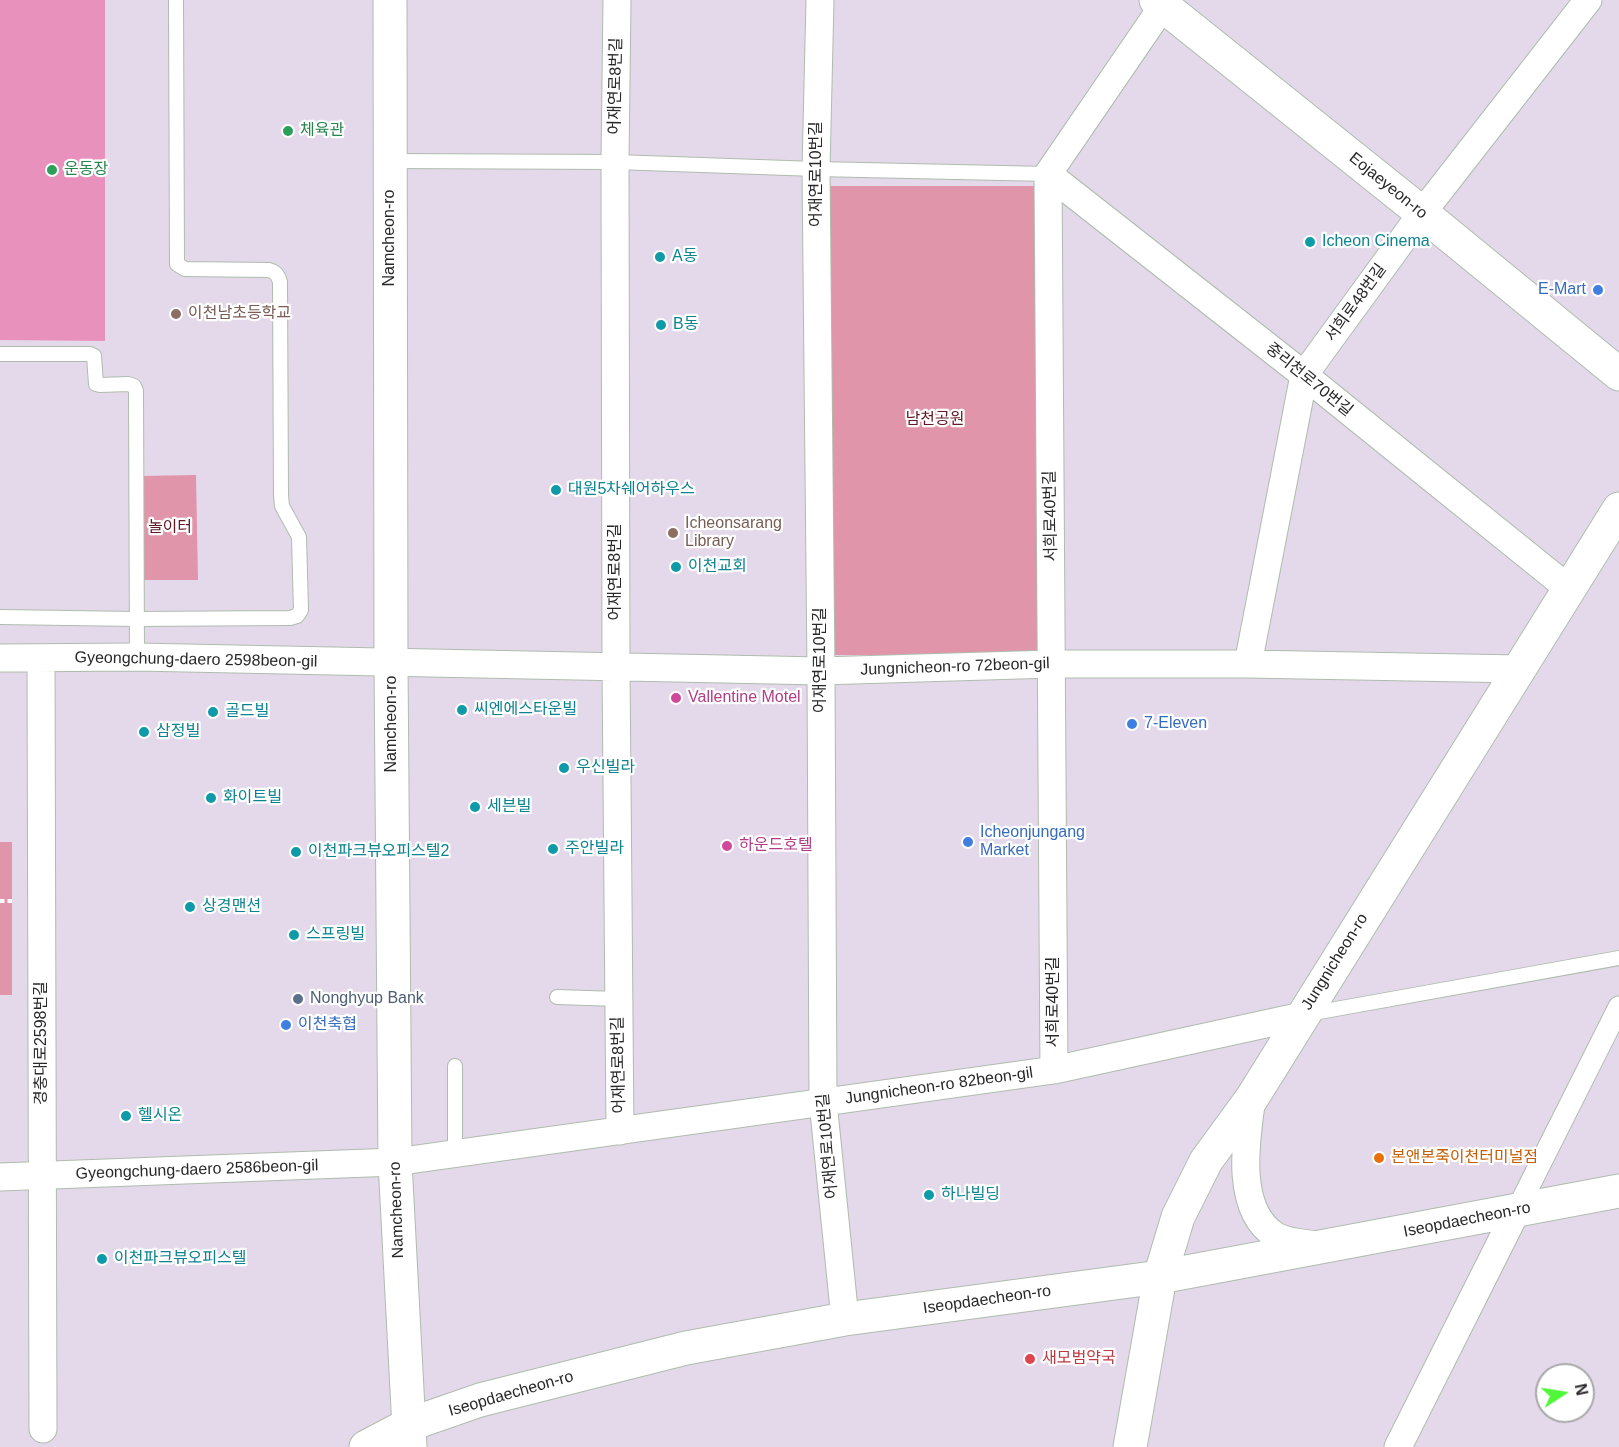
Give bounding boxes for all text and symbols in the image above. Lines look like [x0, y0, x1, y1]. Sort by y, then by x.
street label: 어재연로8번길 [606, 37, 626, 135]
place label: 체육관 [300, 121, 344, 141]
street label: 어재연로10번길 [807, 121, 827, 227]
marker: 체육관 [281, 124, 295, 138]
street label: Eojaeyeon-ro [1345, 149, 1431, 223]
place label: 운동장 [64, 160, 108, 180]
marker: 운동장 [45, 163, 59, 177]
street label: Namcheon-ro [380, 190, 400, 286]
place label: Icheon Cinema [1322, 232, 1430, 252]
marker: Icheon Cinema [1303, 235, 1317, 249]
place label: A동 [672, 247, 697, 267]
marker: A동 [653, 250, 667, 264]
street label: 서희로48번길 [1321, 260, 1391, 346]
place label: E-Mart [1538, 280, 1586, 300]
marker: E-Mart [1591, 283, 1605, 297]
place label: 이천남초등학교 [188, 304, 291, 324]
marker: 이천남초등학교 [169, 307, 183, 321]
place label: B동 [673, 315, 698, 335]
marker: B동 [654, 318, 668, 332]
street label: 중리천로70번길 [1262, 339, 1356, 421]
park label: 남천공원 [906, 410, 964, 430]
street label: 서희로40번길 [1041, 470, 1061, 562]
place label: 대원5차쉐어하우스 [568, 480, 695, 500]
marker: 대원5차쉐어하우스 [549, 483, 563, 497]
place label: Icheonsarang Library [685, 514, 782, 552]
park label: 놀이터 [148, 518, 192, 538]
street label: 어재연로8번길 [606, 523, 626, 621]
marker: Icheonsarang Library [666, 526, 680, 540]
place label: 이천교회 [688, 557, 747, 577]
marker: 이천교회 [669, 560, 683, 574]
street label: 어재연로10번길 [811, 607, 831, 713]
street label: Gyeongchung-daero 2598beon-gil [74, 648, 318, 672]
street label: Jungnicheon-ro 72beon-gil [860, 654, 1050, 680]
street label: Namcheon-ro [382, 676, 402, 772]
place label: Vallentine Motel [688, 688, 801, 708]
marker: Vallentine Motel [669, 691, 683, 705]
place label: 씨엔에스타운빌 [474, 700, 577, 720]
place label: 골드빌 [225, 702, 269, 722]
marker: 씨엔에스타운빌 [455, 703, 469, 717]
marker: 골드빌 [206, 705, 220, 719]
place label: 7-Eleven [1144, 714, 1207, 734]
marker: 7-Eleven [1125, 717, 1139, 731]
place label: 삼정빌 [156, 722, 200, 742]
marker: 삼정빌 [137, 725, 151, 739]
place label: 우신빌라 [576, 758, 635, 778]
marker: 우신빌라 [557, 761, 571, 775]
place label: 화이트빌 [223, 788, 282, 808]
marker: 화이트빌 [204, 791, 218, 805]
place label: 세븐빌 [487, 797, 531, 817]
marker: 세븐빌 [468, 800, 482, 814]
place label: Icheonjungang Market [980, 823, 1085, 861]
marker: Icheonjungang Market [961, 835, 975, 849]
place label: 하운드호텔 [739, 836, 813, 856]
place label: 주안빌라 [565, 839, 624, 859]
marker: 하운드호텔 [720, 839, 734, 853]
place label: 이천파크뷰오피스텔2 [308, 842, 449, 862]
marker: 주안빌라 [546, 842, 560, 856]
marker: 이천파크뷰오피스텔2 [289, 845, 303, 859]
place label: 상경맨션 [202, 897, 261, 917]
marker: 상경맨션 [183, 900, 197, 914]
street label: Jungnicheon-ro [1298, 910, 1372, 1014]
place label: 스프링빌 [306, 925, 365, 945]
marker: 스프링빌 [287, 928, 301, 942]
street label: 서희로40번길 [1044, 956, 1064, 1048]
street label: 경충대로2598번길 [32, 981, 52, 1105]
place label: Nonghyup Bank [310, 989, 424, 1009]
marker: Nonghyup Bank [291, 992, 305, 1006]
place label: 이천축협 [298, 1015, 357, 1035]
street label: 어재연로8번길 [609, 1016, 629, 1114]
marker: 이천축협 [279, 1018, 293, 1032]
street label: Jungnicheon-ro 82beon-gil [844, 1063, 1034, 1109]
street label: 어재연로10번길 [814, 1092, 842, 1200]
place label: 헬시온 [138, 1106, 182, 1126]
marker: 헬시온 [119, 1109, 133, 1123]
place label: 본앤본죽이천터미널점 [1391, 1148, 1538, 1168]
marker: 본앤본죽이천터미널점 [1372, 1151, 1386, 1165]
street label: Gyeongchung-daero 2586beon-gil [75, 1156, 319, 1184]
street label: Namcheon-ro [386, 1161, 408, 1259]
place label: 하나빌딩 [941, 1185, 1000, 1205]
marker: 하나빌딩 [922, 1188, 936, 1202]
street label: Iseopdaecheon-ro [1402, 1198, 1532, 1242]
place label: 이천파크뷰오피스텔 [114, 1249, 246, 1269]
marker: 이천파크뷰오피스텔 [95, 1252, 109, 1266]
street label: Iseopdaecheon-ro [922, 1282, 1052, 1318]
place label: 새모범약국 [1042, 1349, 1116, 1369]
marker: 새모범약국 [1023, 1352, 1037, 1366]
north arrow [1535, 1363, 1595, 1423]
street label: Iseopdaecheon-ro [446, 1367, 576, 1421]
text: N [1572, 1382, 1591, 1397]

